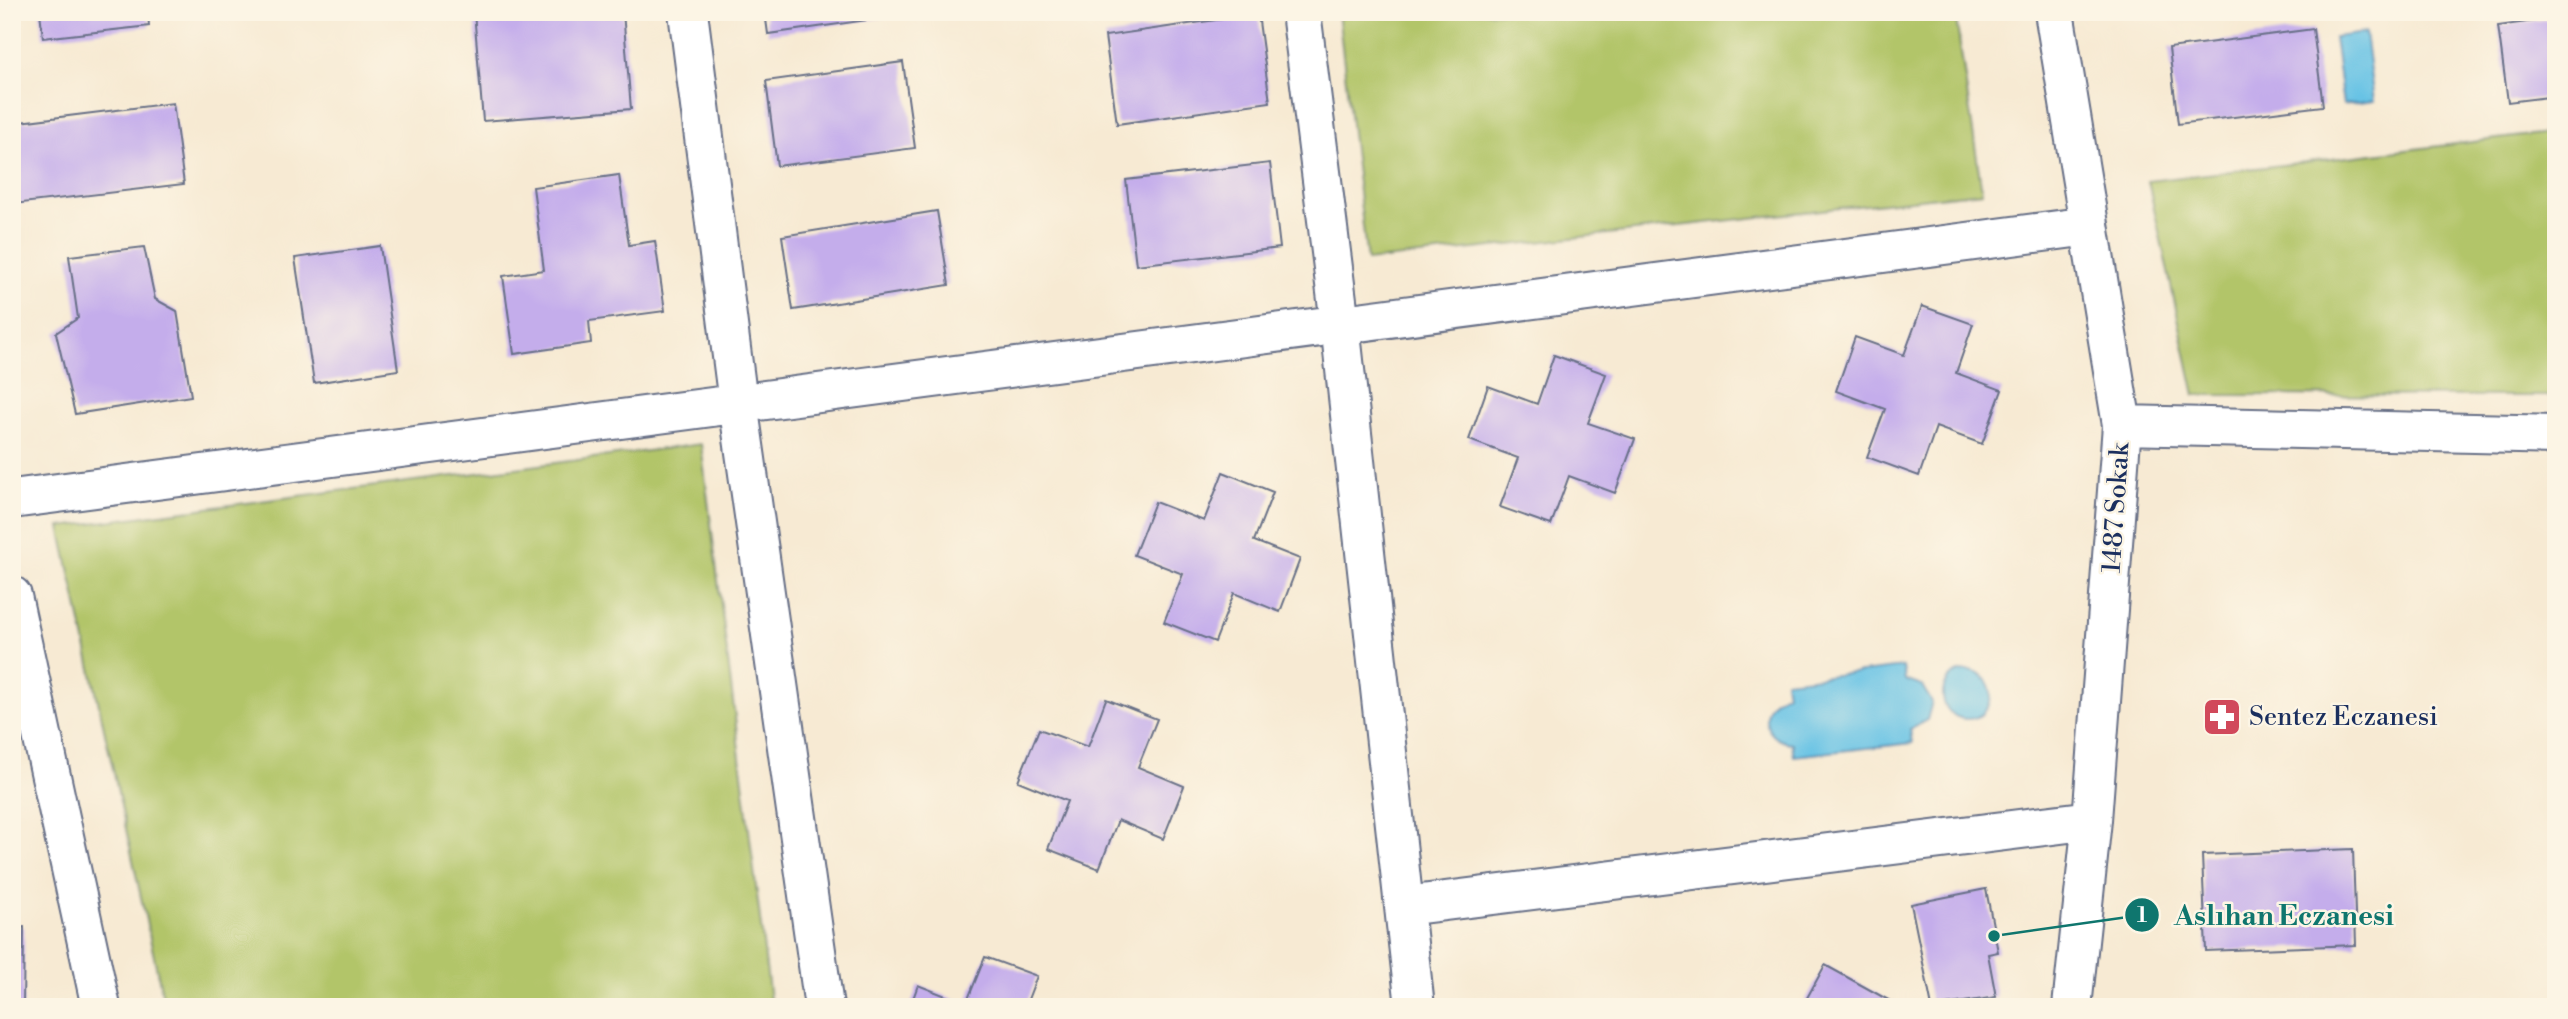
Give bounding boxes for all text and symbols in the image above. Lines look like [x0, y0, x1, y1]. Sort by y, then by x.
street label: 1487 Sokak [2095, 440, 2137, 574]
pharmacy icon: Sentez Eczanesi [2201, 696, 2243, 738]
place label: Sentez Eczanesi [2249, 701, 2438, 733]
callout: Aslıhan Eczanesi [2125, 891, 2408, 940]
text: Aslıhan Eczanesi [2173, 899, 2394, 934]
text: 1 [2137, 903, 2147, 929]

